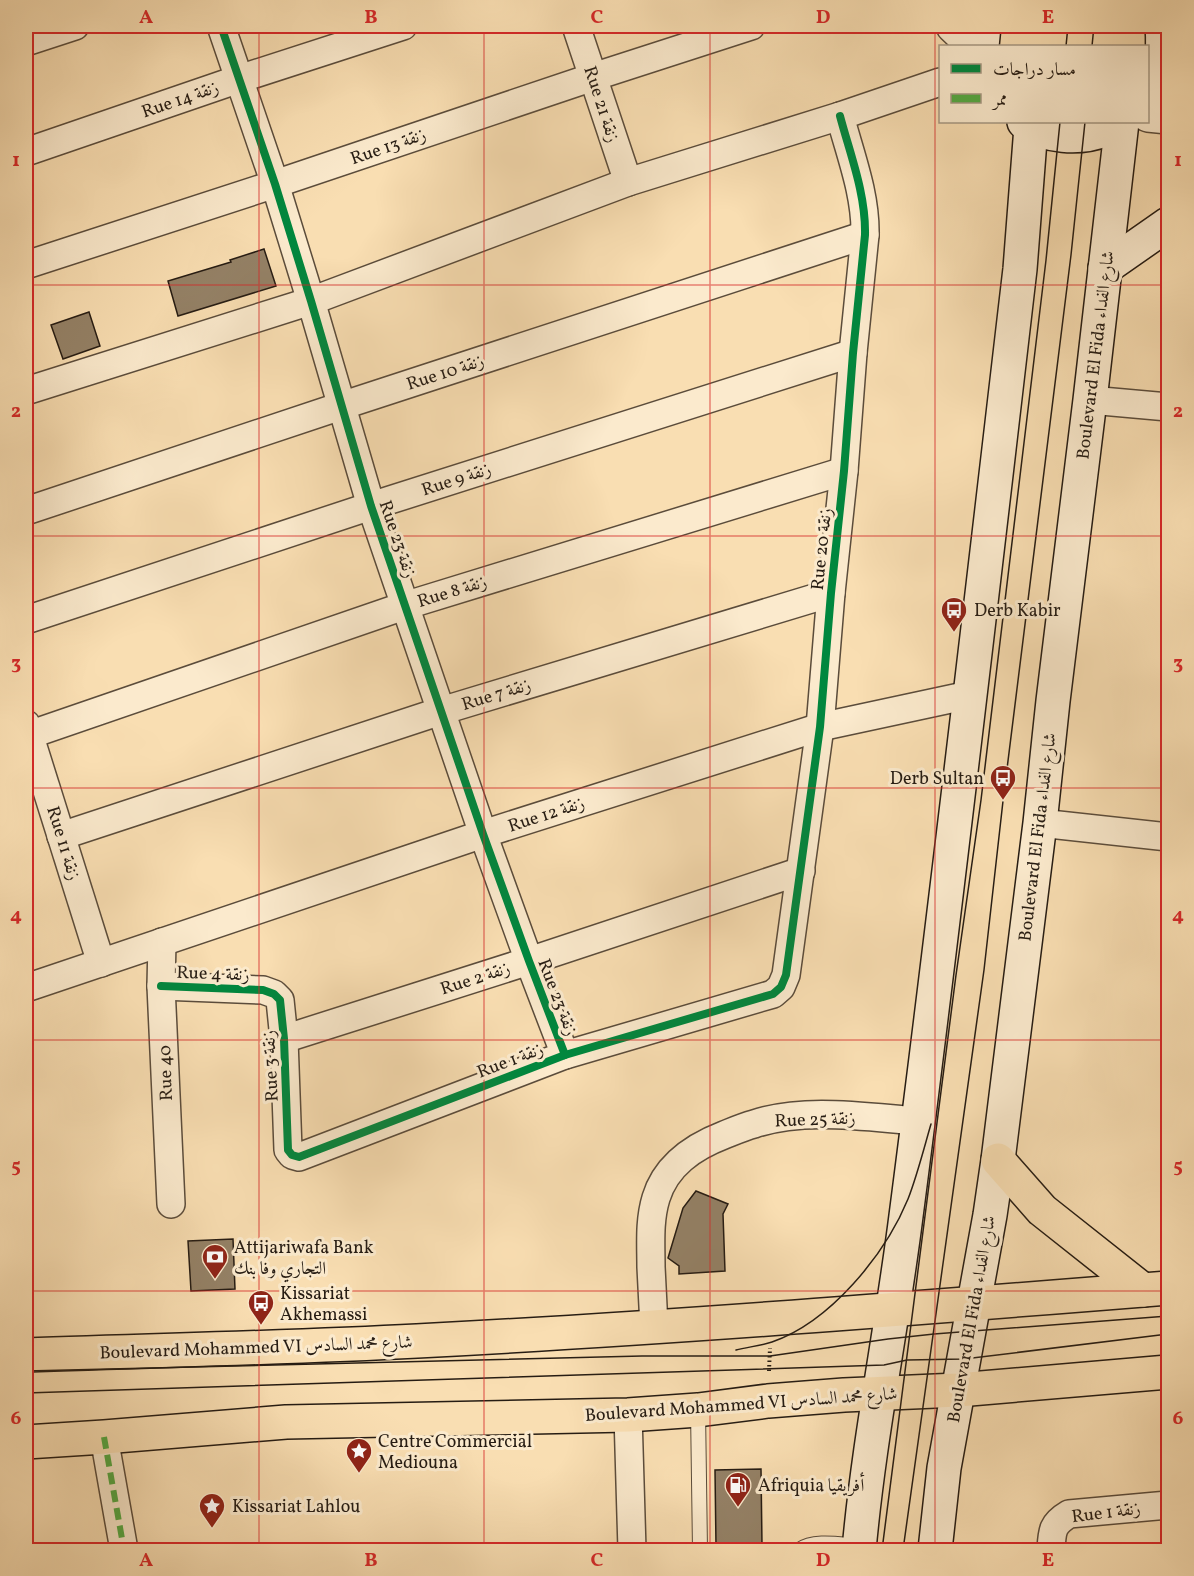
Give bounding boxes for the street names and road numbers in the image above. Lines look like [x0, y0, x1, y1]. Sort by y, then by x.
street label: Rue 21 زنقة [576, 63, 625, 146]
street label: Rue 14 زنقة [139, 76, 222, 125]
street label: Rue 13 زنقة [347, 123, 430, 172]
street label: Boulevard El Fida شارع الفداء [1071, 249, 1123, 461]
street label: Rue 10 زنقة [403, 349, 487, 398]
street label: Rue 9 زنقة [418, 457, 494, 503]
street label: Rue 23 زنقة [372, 497, 422, 582]
street label: Rue 20 زنقة [806, 507, 839, 592]
street label: Rue 8 زنقة [415, 570, 490, 615]
street label: Rue 7 زنقة [459, 673, 534, 718]
street label: Boulevard El Fida شارع الفداء [1013, 731, 1065, 943]
street label: Rue 12 زنقة [505, 791, 588, 840]
street label: Rue 11 زنقة [39, 803, 86, 884]
street label: Rue 23 زنقة [530, 955, 583, 1040]
street label: Rue 2 زنقة [437, 956, 514, 1002]
street label: Rue 4 زنقة [176, 961, 250, 988]
street label: Rue 3 زنقة [257, 1029, 286, 1102]
street label: Rue 1 زنقة [474, 1037, 547, 1086]
street label: Rue 40 [153, 1044, 180, 1101]
street label: Rue 25 زنقة [774, 1107, 856, 1134]
street label: Boulevard El Fida شارع الفداء [942, 1214, 1004, 1425]
street label: Boulevard Mohammed VI شارع محمد السادس [99, 1331, 413, 1367]
street label: Boulevard Mohammed VI شارع محمد السادس [584, 1382, 898, 1430]
street label: Rue 1 زنقة [1070, 1497, 1142, 1530]

